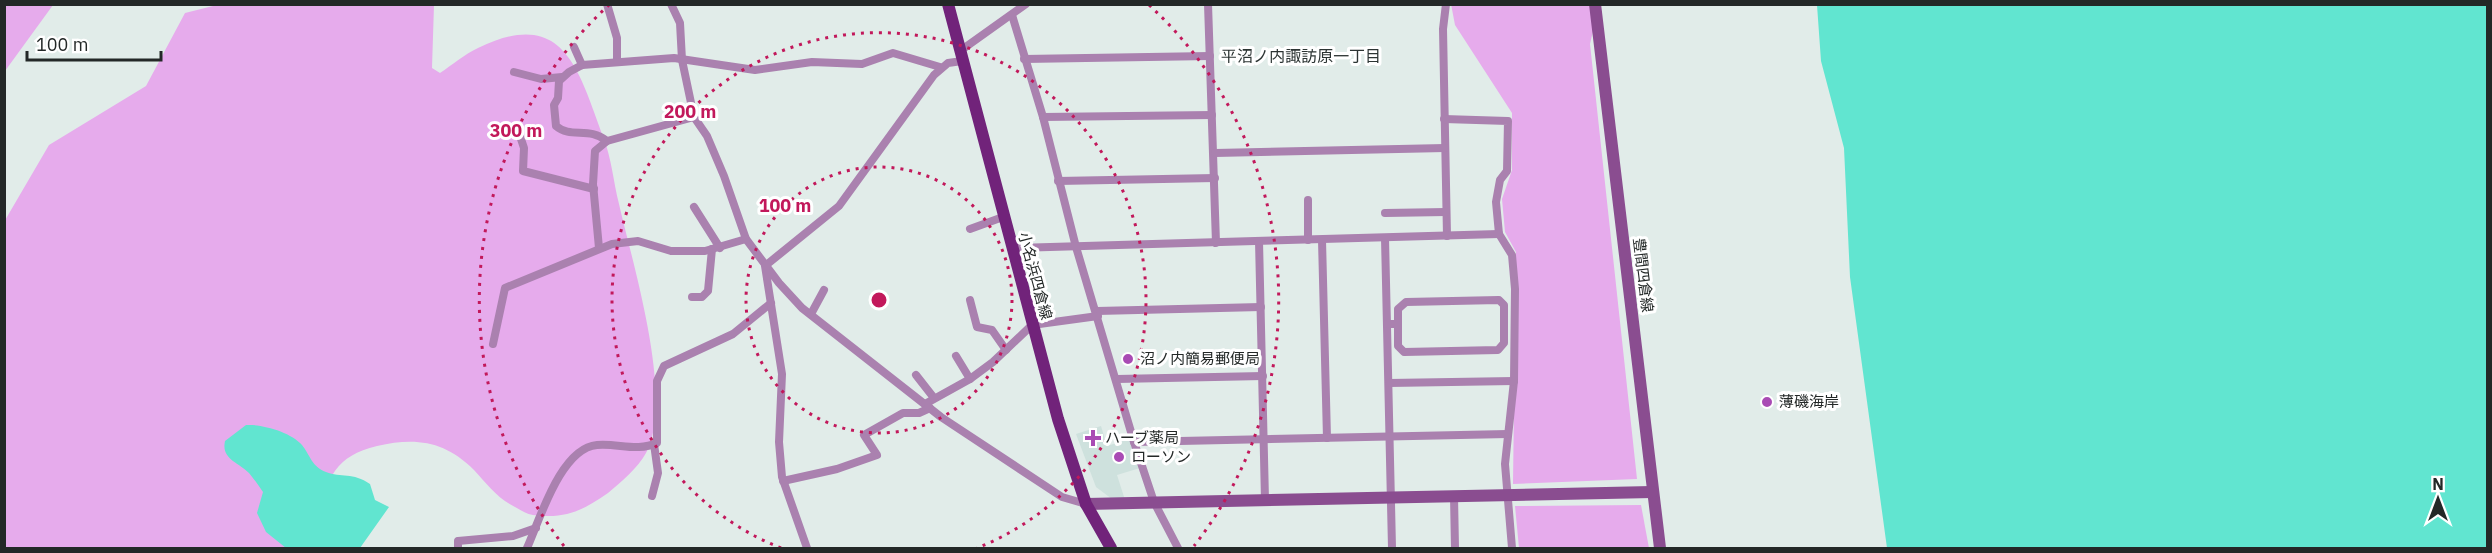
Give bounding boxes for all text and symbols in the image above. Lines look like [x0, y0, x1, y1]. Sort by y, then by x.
scale bar [27, 24, 160, 62]
text: 100 m [36, 33, 88, 56]
district label: 平沼ノ内諏訪原一丁目 [1221, 46, 1381, 66]
text: 200 m [664, 100, 716, 123]
text: 300 m [490, 119, 542, 142]
text: 100 m [759, 194, 811, 217]
street label: 小名浜四倉線 [1015, 230, 1056, 322]
street label: 豊間四倉線 [1629, 237, 1657, 313]
centre of rings [869, 290, 889, 310]
place label: 沼ノ内簡易郵便局 [1140, 349, 1260, 368]
marker: 沼ノ内簡易郵便局 [1121, 352, 1135, 366]
place label: 薄磯海岸 [1779, 392, 1839, 411]
marker: 薄磯海岸 [1760, 395, 1774, 409]
place label: ハーブ薬局 [1105, 428, 1179, 447]
marker: ハーブ薬局 [1086, 431, 1100, 445]
place label: ローソン [1131, 447, 1191, 466]
marker: ローソン [1112, 450, 1126, 464]
north arrow [2408, 469, 2468, 529]
text: N [2432, 474, 2444, 494]

